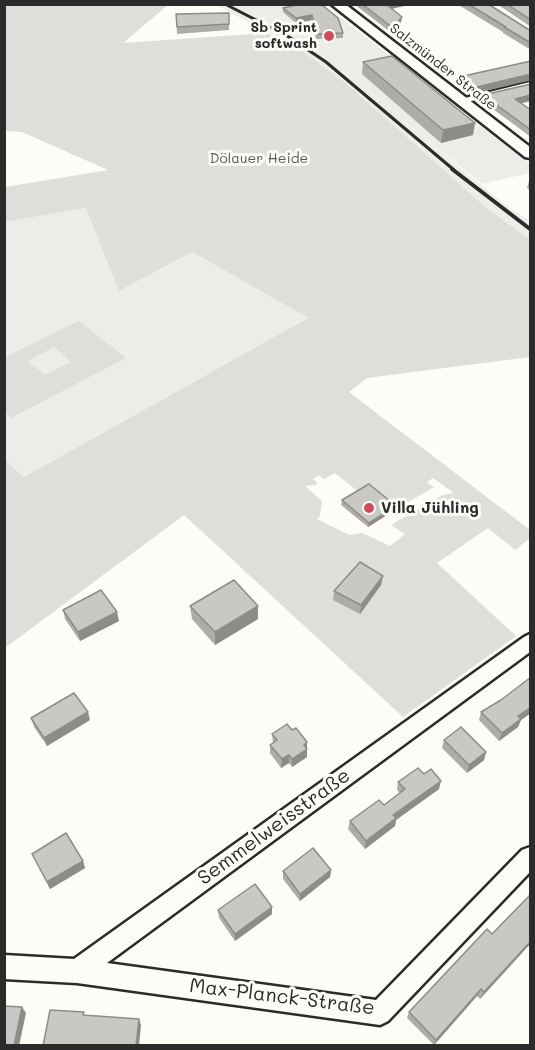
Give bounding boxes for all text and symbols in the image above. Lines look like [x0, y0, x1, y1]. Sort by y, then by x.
place label: Sb Sprint softwash [250, 20, 317, 52]
street label: Salzmünder Straße [386, 20, 500, 114]
marker: Sb Sprint softwash [322, 29, 336, 43]
park label: Dölauer Heide [210, 151, 308, 167]
place label: Villa Jühling [381, 498, 479, 518]
marker: Villa Jühling [362, 501, 376, 515]
street label: Semmelweisstraße [193, 764, 355, 890]
street label: Max-Planck-Straße [188, 974, 376, 1020]

